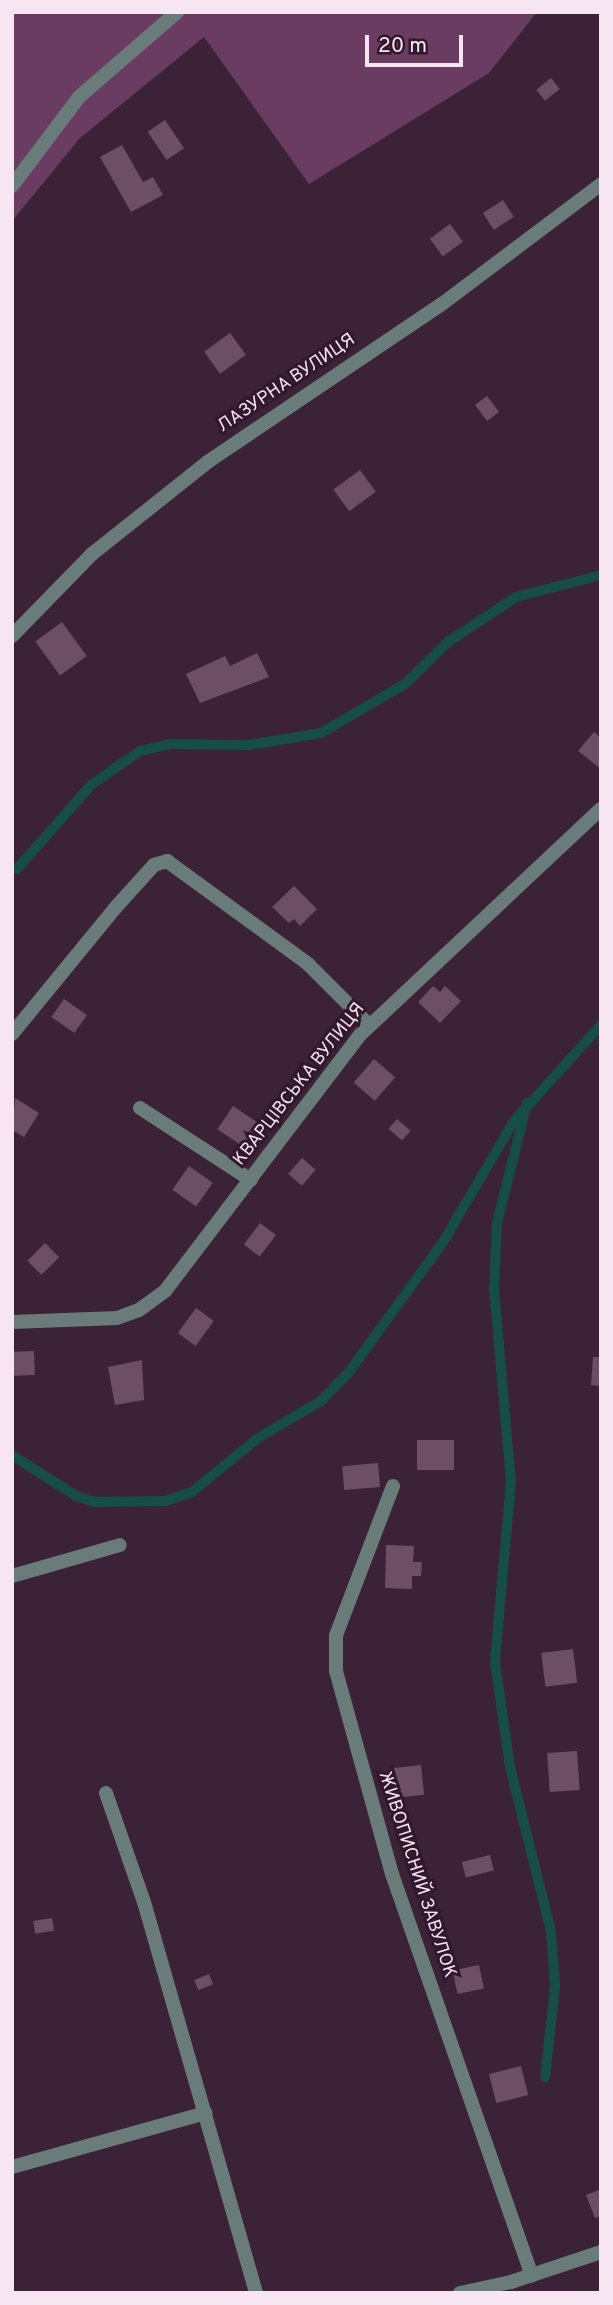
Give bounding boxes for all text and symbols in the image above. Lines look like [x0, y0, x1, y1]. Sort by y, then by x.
scale bar [368, 21, 466, 65]
text: 20 m [378, 33, 427, 60]
street label: ЛАЗУРНА ВУЛИЦЯ [214, 330, 360, 438]
street label: КВАРЦІВСЬКА ВУЛИЦЯ [229, 999, 371, 1171]
street label: ЖИВОПИСНИЙ ЗАВУЛОК [372, 1769, 460, 1981]

